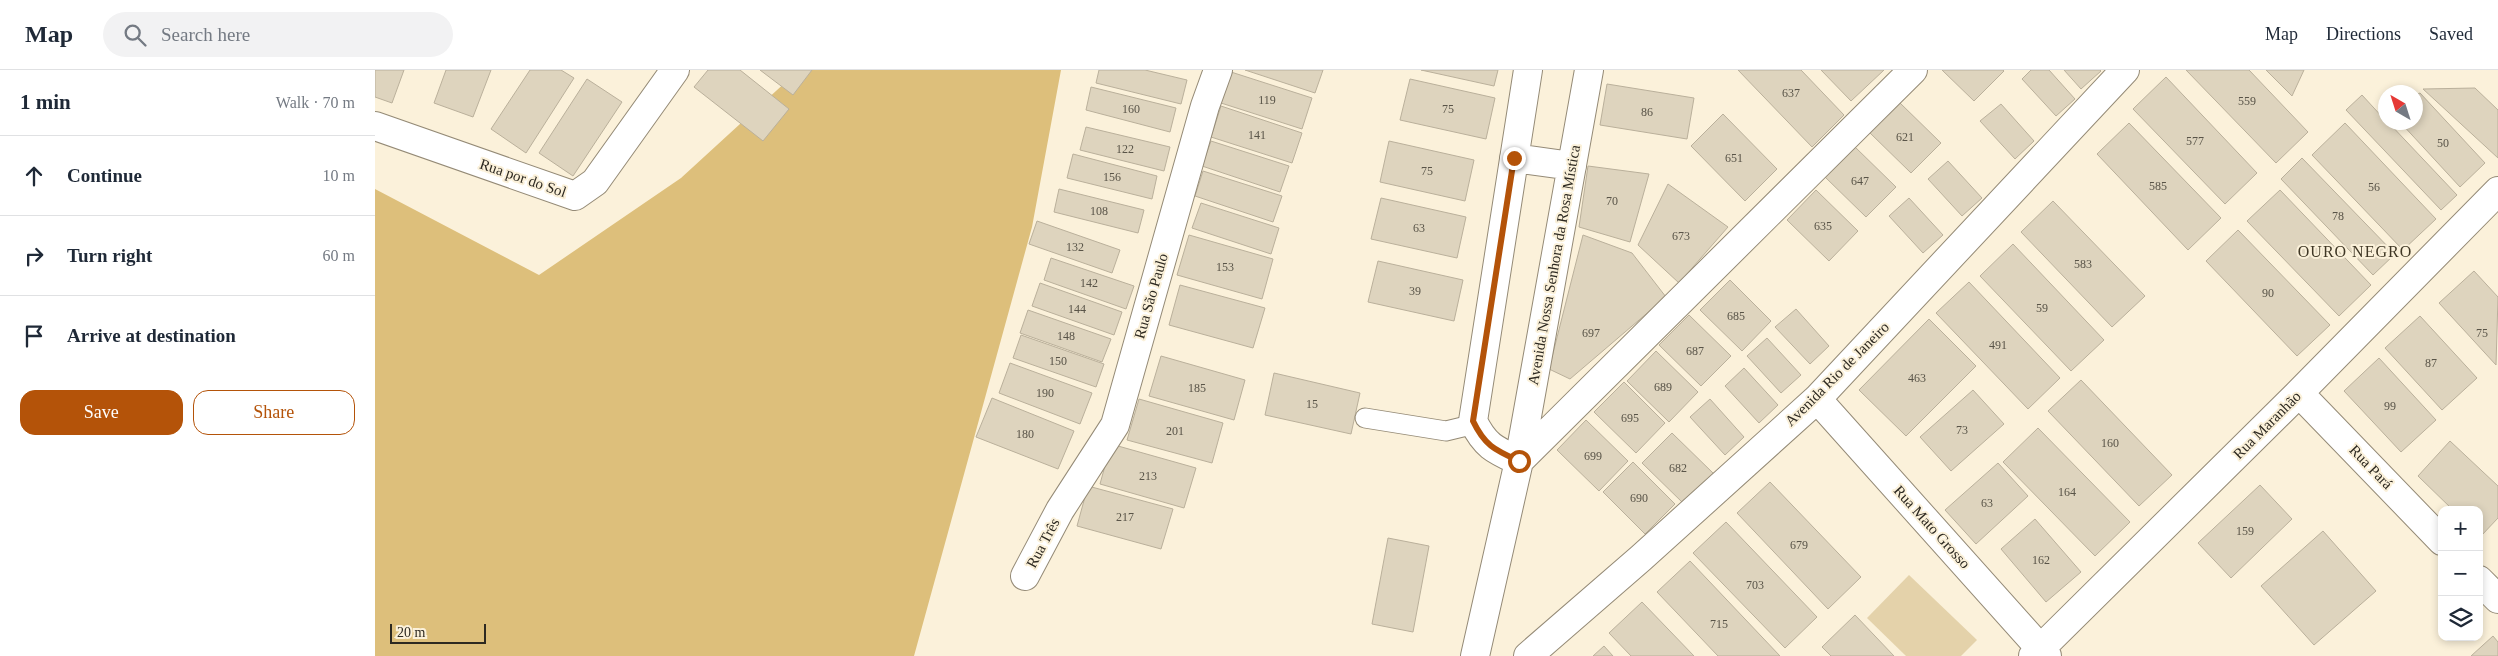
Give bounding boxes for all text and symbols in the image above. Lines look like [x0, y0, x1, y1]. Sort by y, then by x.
search box [103, 12, 453, 57]
text: Map [25, 21, 73, 47]
icon: search [121, 21, 149, 49]
text: Search here [161, 24, 250, 45]
text: Map [2265, 24, 2298, 44]
text: Directions [2326, 24, 2401, 44]
text: Saved [2429, 24, 2473, 44]
north arrow [2378, 85, 2423, 130]
house number: 637 [1782, 86, 1800, 100]
text: 1 min [20, 90, 71, 114]
house number: 119 [1258, 93, 1276, 107]
text: Walk · 70 m [276, 94, 355, 111]
house number: 559 [2238, 94, 2256, 108]
house number: 160 [1122, 102, 1140, 116]
house number: 75 [1442, 102, 1454, 116]
house number: 86 [1641, 105, 1653, 119]
house number: 141 [1248, 128, 1266, 142]
house number: 621 [1896, 130, 1914, 144]
house number: 577 [2186, 134, 2204, 148]
house number: 50 [2437, 136, 2449, 150]
house number: 122 [1116, 142, 1134, 156]
street label: Avenida Nossa Senhora da Rosa Mística [1525, 143, 1583, 386]
route end [1503, 147, 1526, 170]
house number: 651 [1725, 151, 1743, 165]
street label: Rua por do Sol [478, 156, 568, 200]
icon: ahead [20, 162, 48, 190]
house number: 75 [1421, 164, 1433, 178]
text: Continue [67, 165, 142, 186]
text: 10 m [323, 167, 355, 184]
house number: 156 [1103, 170, 1121, 184]
house number: 647 [1851, 174, 1869, 188]
house number: 585 [2149, 179, 2167, 193]
house number: 56 [2368, 180, 2380, 194]
house number: 70 [1606, 194, 1618, 208]
house number: 108 [1090, 204, 1108, 218]
house number: 78 [2332, 209, 2344, 223]
house number: 635 [1814, 219, 1832, 233]
house number: 63 [1413, 221, 1425, 235]
house number: 673 [1672, 229, 1690, 243]
house number: 132 [1066, 240, 1084, 254]
icon: right [20, 242, 48, 270]
district label: OURO NEGRO [2298, 243, 2412, 260]
text: Turn right [67, 245, 152, 266]
text: 60 m [323, 247, 355, 264]
street label: Rua São Paulo [1131, 251, 1171, 341]
house number: 583 [2074, 257, 2092, 271]
house number: 153 [1216, 260, 1234, 274]
house number: 142 [1080, 276, 1098, 290]
house number: 39 [1409, 284, 1421, 298]
house number: 90 [2262, 286, 2274, 300]
house number: 59 [2036, 301, 2048, 315]
house number: 144 [1068, 302, 1086, 316]
house number: 685 [1727, 309, 1745, 323]
street label: Avenida Rio de Janeiro [1782, 319, 1892, 429]
icon: arrive [20, 322, 48, 350]
text: Arrive at destination [67, 325, 236, 346]
house number: 697 [1582, 326, 1600, 340]
house number: 75 [2476, 326, 2488, 340]
house number: 148 [1057, 329, 1075, 343]
house number: 491 [1989, 338, 2007, 352]
house number: 687 [1686, 344, 1704, 358]
house number: 150 [1049, 354, 1067, 368]
house number: 87 [2425, 356, 2437, 370]
house number: 463 [1908, 371, 1926, 385]
house number: 689 [1654, 380, 1672, 394]
house number: 185 [1188, 381, 1206, 395]
house number: 190 [1036, 386, 1054, 400]
street label: Rua Maranhão [2230, 388, 2304, 462]
button: Save [20, 390, 183, 435]
button: Share [193, 390, 355, 435]
house number: 15 [1306, 397, 1318, 411]
house number: 99 [2384, 399, 2396, 413]
house number: 695 [1621, 411, 1639, 425]
house number: 73 [1956, 423, 1968, 437]
house number: 201 [1166, 424, 1184, 438]
house number: 180 [1016, 427, 1034, 441]
house number: 160 [2101, 436, 2119, 450]
street label: Rua Pará [2346, 442, 2396, 492]
house number: 699 [1584, 449, 1602, 463]
route start [1508, 450, 1531, 473]
house number: 682 [1669, 461, 1687, 475]
house number: 213 [1139, 469, 1157, 483]
street label: Rua Mato Grosso [1891, 482, 1973, 572]
house number: 164 [2058, 485, 2076, 499]
house number: 690 [1630, 491, 1648, 505]
house number: 63 [1981, 496, 1993, 510]
map controls [2438, 506, 2483, 641]
button: + [2438, 506, 2483, 551]
house number: 217 [1116, 510, 1134, 524]
street label: Rua Três [1023, 515, 1063, 570]
house number: 159 [2236, 524, 2254, 538]
house number: 679 [1790, 538, 1808, 552]
button: − [2438, 551, 2483, 596]
house number: 162 [2032, 553, 2050, 567]
house number: 703 [1746, 578, 1764, 592]
button: layers [2438, 596, 2483, 641]
house number: 715 [1710, 617, 1728, 631]
scale bar [390, 621, 486, 644]
text: 20 m [397, 625, 425, 640]

